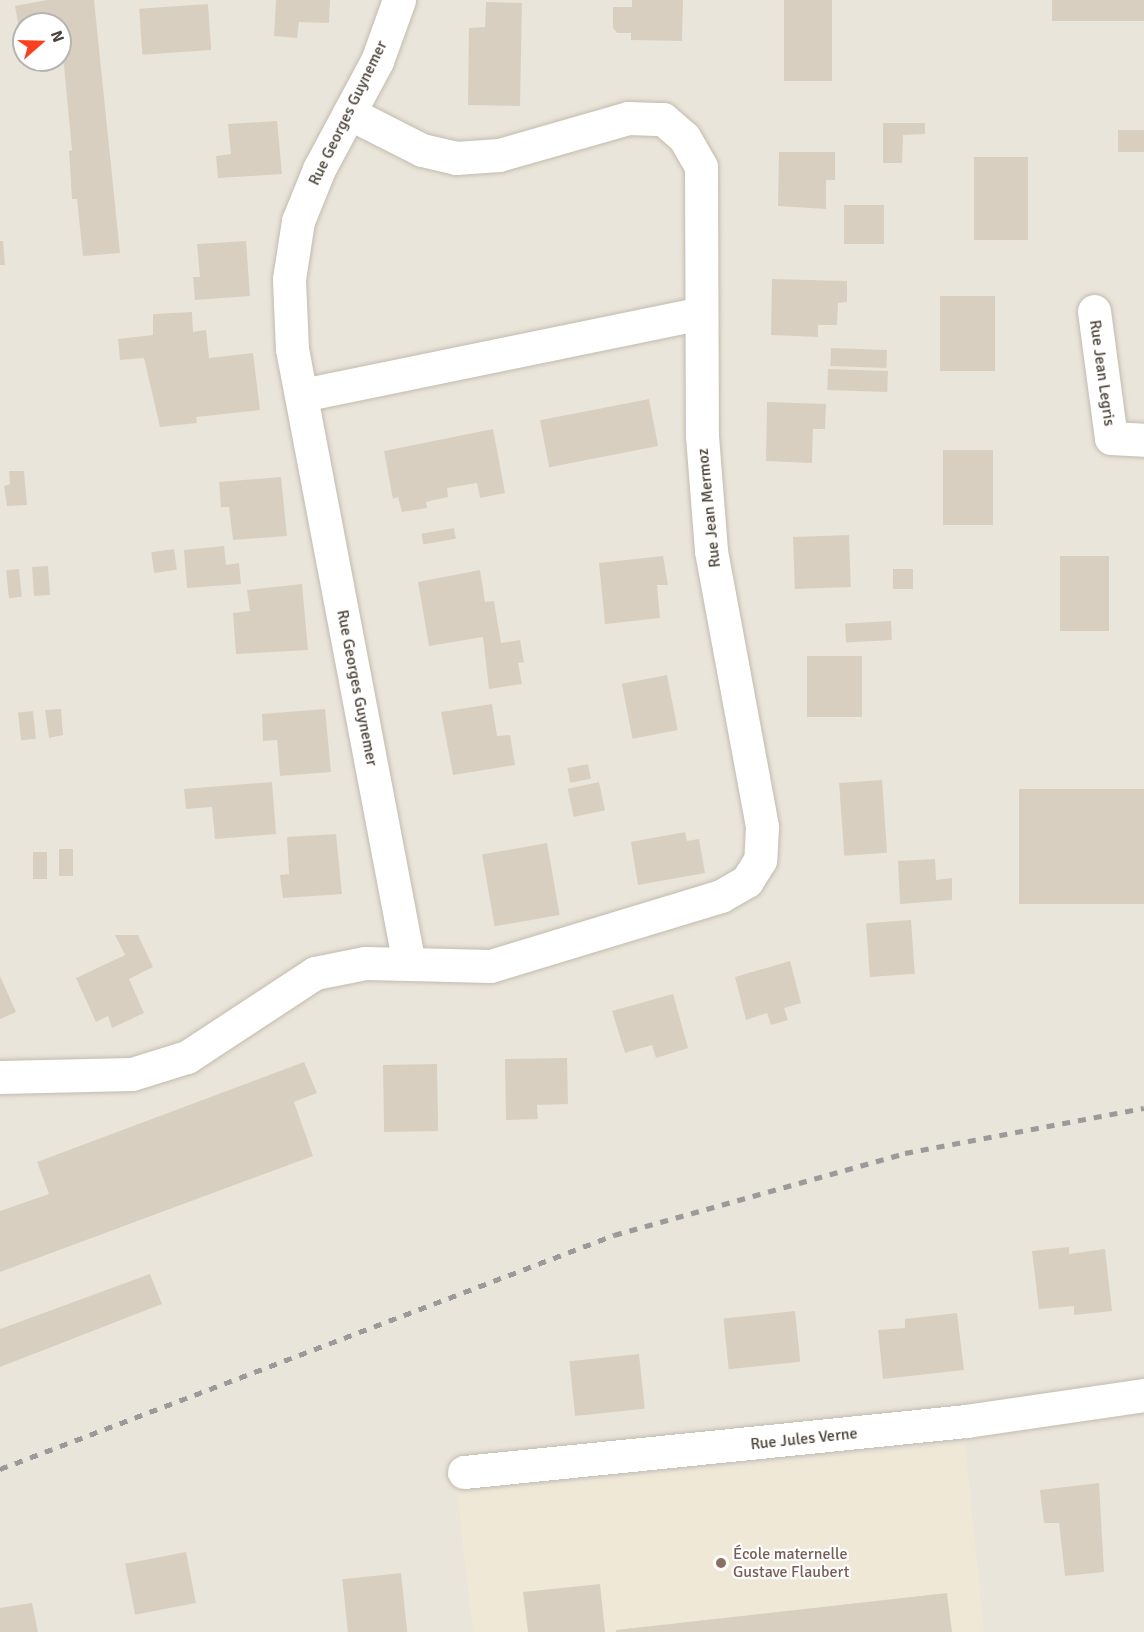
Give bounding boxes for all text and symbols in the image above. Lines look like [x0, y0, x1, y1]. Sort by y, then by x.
north arrow [12, 12, 72, 72]
text: N [46, 28, 68, 45]
street label: Rue Georges Guynemer [305, 37, 391, 189]
street label: Rue Jean Legris [1085, 319, 1119, 427]
street label: Rue Jean Mermoz [693, 447, 725, 569]
street label: Rue Georges Guynemer [332, 608, 382, 768]
street label: Rue Jules Verne [750, 1424, 858, 1454]
place label: École maternelle Gustave Flaubert [733, 1544, 849, 1582]
marker: École maternelle Gustave Flaubert [714, 1556, 728, 1570]

